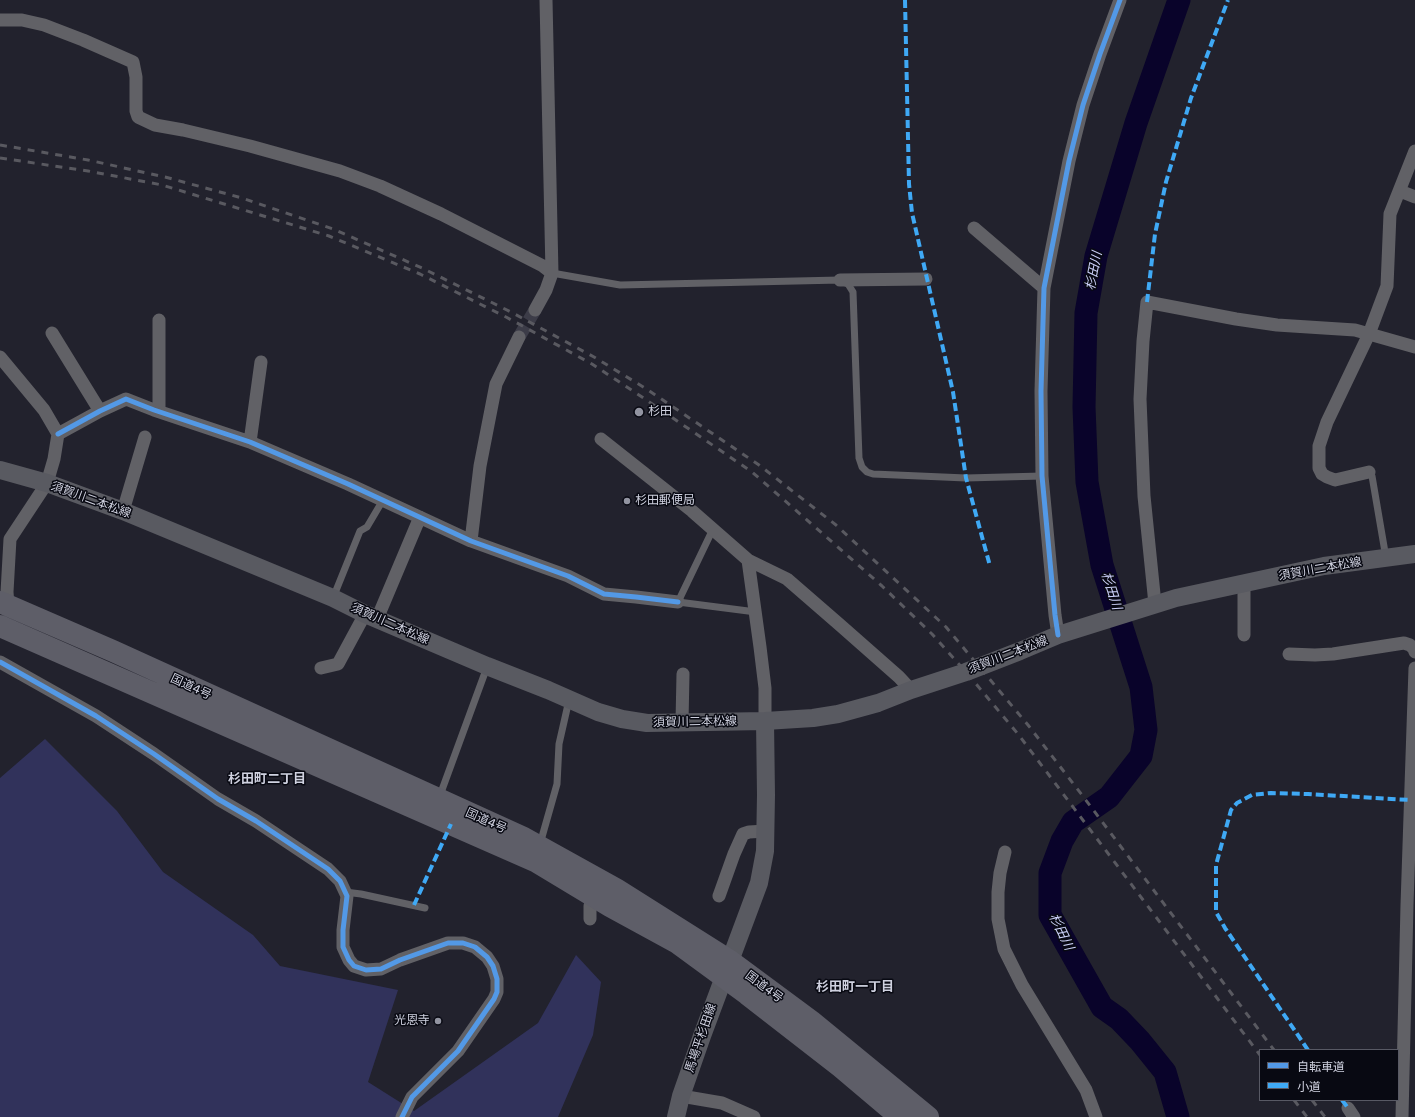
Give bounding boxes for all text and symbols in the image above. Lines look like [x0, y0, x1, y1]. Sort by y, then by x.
water label: 杉田川 [1083, 250, 1105, 292]
place label: 杉田 [648, 405, 672, 419]
marker: 杉田 [633, 406, 645, 418]
street label: 須賀川二本松線 [49, 479, 133, 521]
place label: 杉田郵便局 [635, 494, 695, 508]
marker: 杉田郵便局 [622, 496, 632, 506]
street label: 須賀川二本松線 [1277, 555, 1363, 583]
water label: 杉田川 [1098, 570, 1124, 612]
street label: 須賀川二本松線 [349, 600, 431, 648]
street label: 須賀川二本松線 [966, 633, 1050, 677]
street label: 国道4号 [168, 671, 214, 703]
street label: 須賀川二本松線 [653, 714, 737, 730]
district label: 杉田町二丁目 [228, 771, 306, 787]
street label: 国道4号 [463, 806, 509, 836]
water label: 杉田川 [1045, 911, 1077, 953]
street label: 国道4号 [742, 968, 786, 1006]
district label: 杉田町一丁目 [816, 979, 894, 995]
street label: 馬場平杉田線 [682, 1002, 720, 1074]
place label: 光恩寺 [394, 1014, 430, 1028]
marker: 光恩寺 [433, 1016, 443, 1026]
legend [1259, 1049, 1399, 1101]
text: 自転車道 [1297, 1060, 1345, 1074]
text: 小道 [1297, 1080, 1321, 1094]

